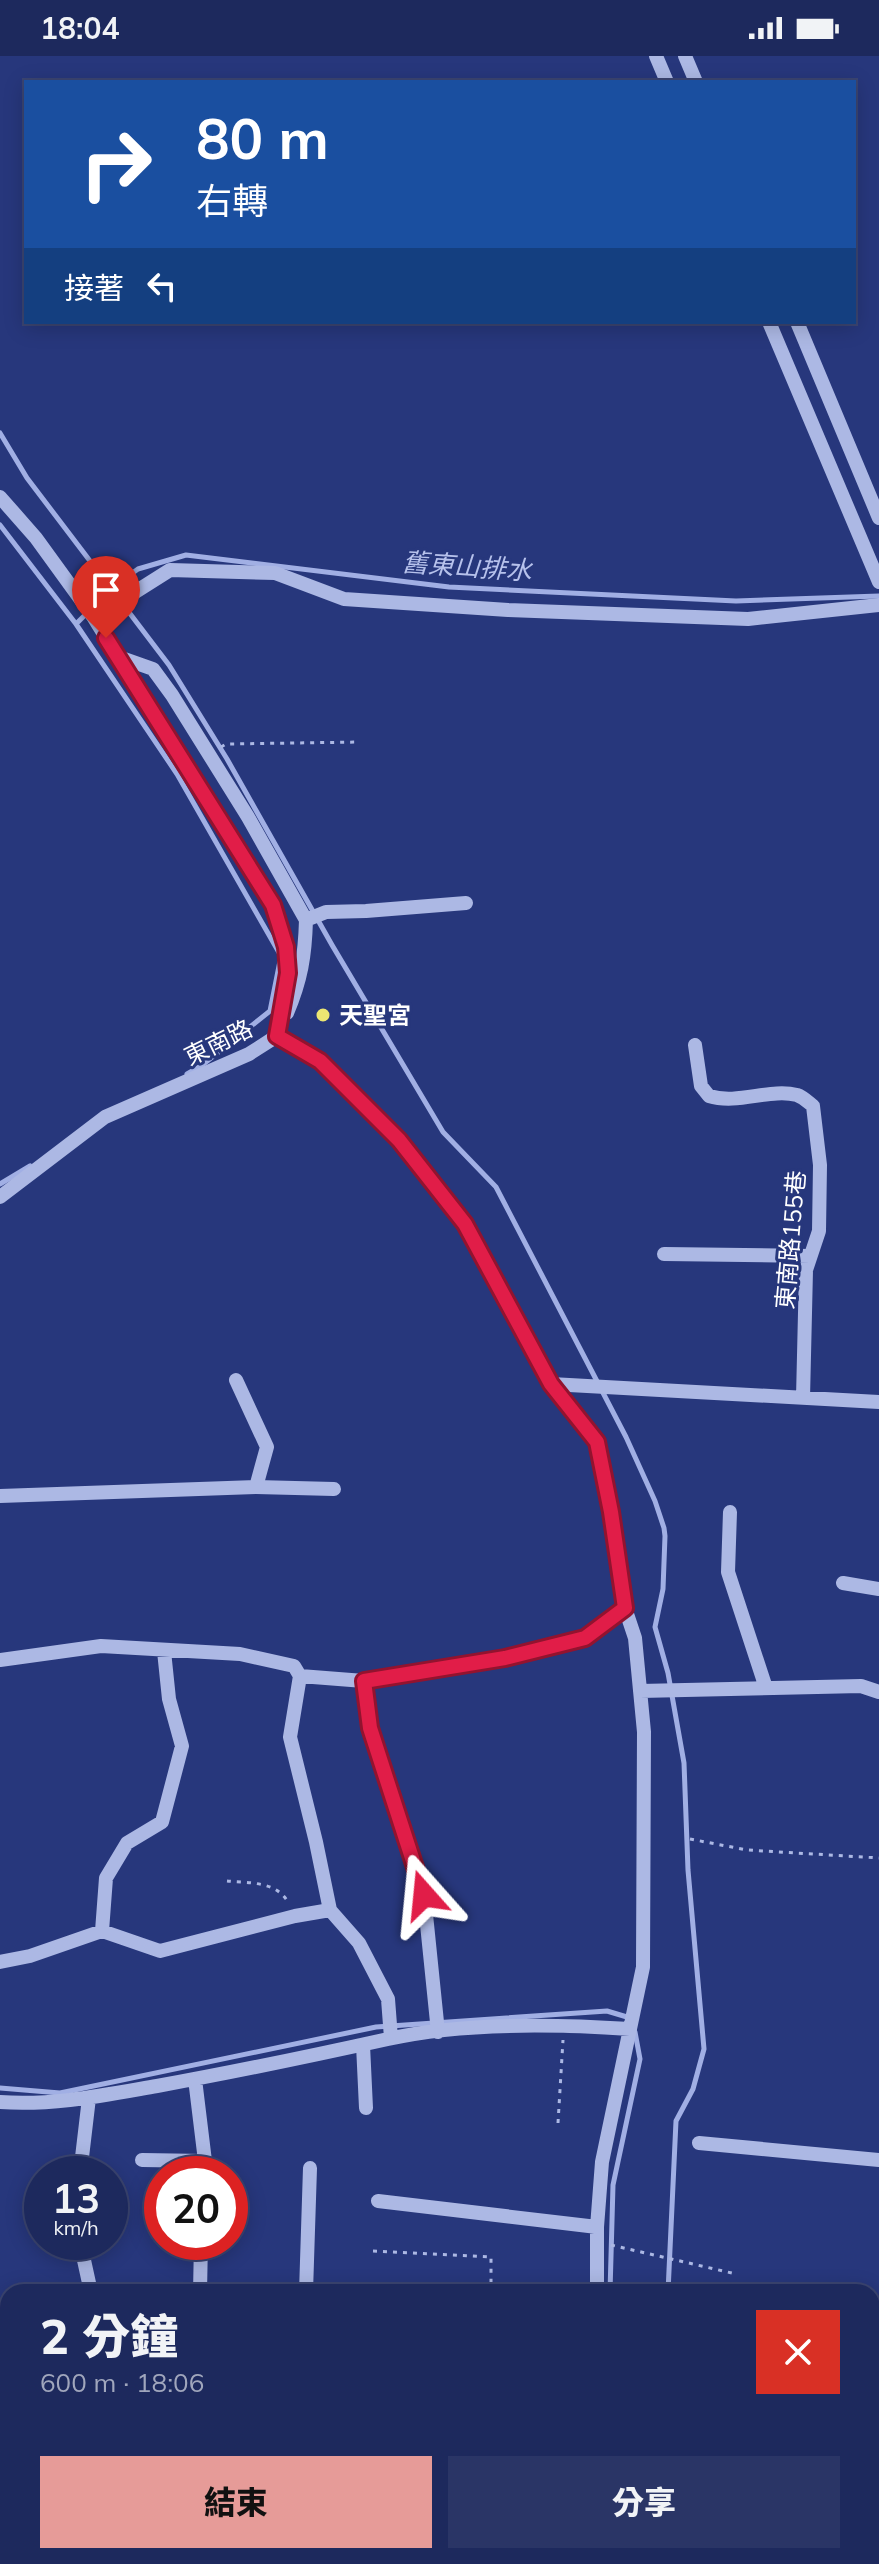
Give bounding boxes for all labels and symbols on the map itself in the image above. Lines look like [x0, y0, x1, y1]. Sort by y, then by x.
water label: 舊東山排水 [401, 545, 534, 587]
pin [72, 556, 140, 638]
place label: 天聖宮 [339, 1000, 411, 1030]
marker: 天聖宮 [314, 1006, 332, 1024]
street label: 東南路 [179, 1013, 257, 1071]
street label: 東南路155巷 [769, 1169, 811, 1311]
position arrow [382, 1853, 466, 1937]
speed limit sign: 20 [144, 2156, 248, 2260]

